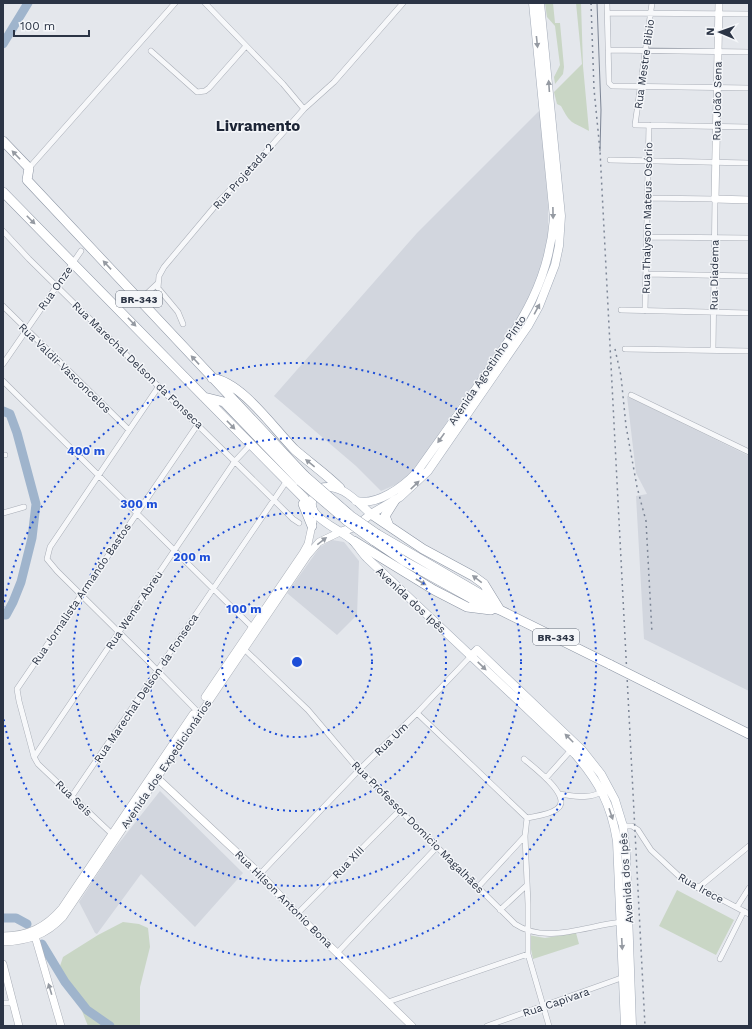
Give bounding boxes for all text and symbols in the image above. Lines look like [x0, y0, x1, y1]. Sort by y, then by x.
scale bar [14, 12, 89, 38]
north arrow [700, 12, 740, 52]
street label: Rua Mestre Bibio [632, 18, 657, 110]
text: 100 m [20, 19, 55, 33]
text: N [704, 27, 717, 36]
one-way arrow [534, 36, 540, 48]
street label: Rua João Sena [710, 61, 725, 141]
one-way arrow [546, 80, 552, 92]
district label: Livramento [216, 117, 300, 135]
street label: Rua Projetada 2 [210, 141, 276, 212]
street label: Rua Thalyson Mateus Osório [640, 142, 655, 294]
one-way arrow [11, 150, 21, 160]
one-way arrow [550, 207, 557, 219]
one-way arrow [26, 215, 36, 225]
street label: Rua Diadema [707, 240, 722, 310]
one-way arrow [102, 260, 112, 270]
street label: Rua Onze [36, 264, 75, 313]
road number: BR-343 [116, 291, 162, 307]
street label: Rua Marechal Delson da Fonseca [69, 299, 206, 432]
one-way arrow [534, 304, 540, 315]
street label: Avenida Agostinho Pinto [446, 313, 529, 428]
one-way arrow [127, 317, 137, 327]
street label: Rua Valdir Vasconcelos [16, 321, 114, 416]
one-way arrow [191, 355, 200, 365]
one-way arrow [226, 420, 235, 430]
one-way arrow [437, 432, 445, 443]
text: 400 m [67, 444, 105, 458]
one-way arrow [305, 458, 316, 467]
one-way arrow [410, 480, 420, 490]
text: 300 m [120, 497, 158, 511]
street label: Rua Jornalista Armando Bastos [29, 521, 134, 668]
one-way arrow [316, 537, 327, 545]
text: 200 m [173, 550, 211, 564]
street label: Avenida dos Ipês [373, 565, 448, 636]
street label: Rua Wener Abreu [103, 568, 166, 652]
one-way arrow [472, 575, 483, 583]
one-way arrow [415, 578, 427, 585]
text: 100 m [226, 602, 262, 616]
street label: Rua Marechal Delson da Fonseca [92, 611, 201, 765]
road number: BR-343 [533, 629, 579, 645]
centre of rings [290, 655, 304, 669]
one-way arrow [477, 661, 487, 670]
street label: Avenida dos Expedicionários [118, 697, 215, 831]
street label: Rua Um [372, 720, 411, 759]
one-way arrow [564, 733, 574, 743]
street label: Rua Professor Domicio Magalhães [349, 759, 487, 896]
street label: Rua Seis [53, 778, 95, 819]
one-way arrow [609, 809, 615, 821]
street label: Avenida dos Ipês [617, 832, 636, 924]
street label: Rua XIII [330, 843, 367, 881]
street label: Rua Hilson Antonio Bona [232, 848, 335, 951]
street label: Rua Irece [676, 871, 726, 906]
one-way arrow [619, 938, 625, 951]
one-way arrow [47, 982, 53, 994]
street label: Rua Capivara [521, 985, 591, 1020]

